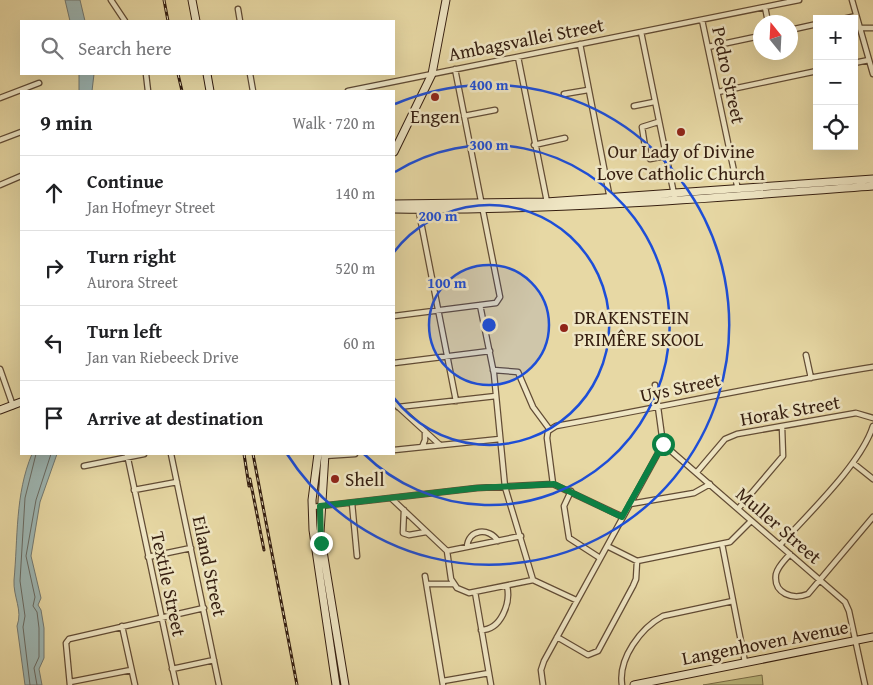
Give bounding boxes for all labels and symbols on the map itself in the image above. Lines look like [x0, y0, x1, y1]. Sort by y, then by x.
street label: Ambagsvallei Street [446, 10, 607, 68]
north arrow [753, 15, 798, 60]
street label: Pedro Street [705, 24, 753, 126]
text: 400 m [469, 74, 509, 95]
marker: Engen [429, 91, 441, 103]
place label: Engen [410, 102, 460, 130]
marker: Our Lady of Divine Love Catholic Church [675, 126, 687, 138]
text: 300 m [469, 134, 509, 155]
place label: Our Lady of Divine Love Catholic Church [597, 137, 765, 187]
text: 200 m [418, 205, 458, 226]
text: 100 m [427, 272, 467, 293]
place label: DRAKENSTEIN PRIMÊRE SKOOL [574, 303, 703, 353]
centre of rings [480, 316, 498, 334]
marker: DRAKENSTEIN PRIMÊRE SKOOL [558, 322, 570, 334]
street label: Uys Street [637, 365, 723, 409]
street label: Horak Street [738, 387, 842, 433]
route start [652, 433, 675, 456]
place label: Shell [345, 465, 385, 493]
marker: Shell [329, 473, 341, 485]
street label: Muller Street [730, 480, 828, 570]
street label: Eiland Street [186, 513, 234, 619]
street label: Textile Street [144, 529, 194, 639]
route end [310, 532, 333, 555]
street label: Langenhoven Avenue [679, 612, 851, 672]

